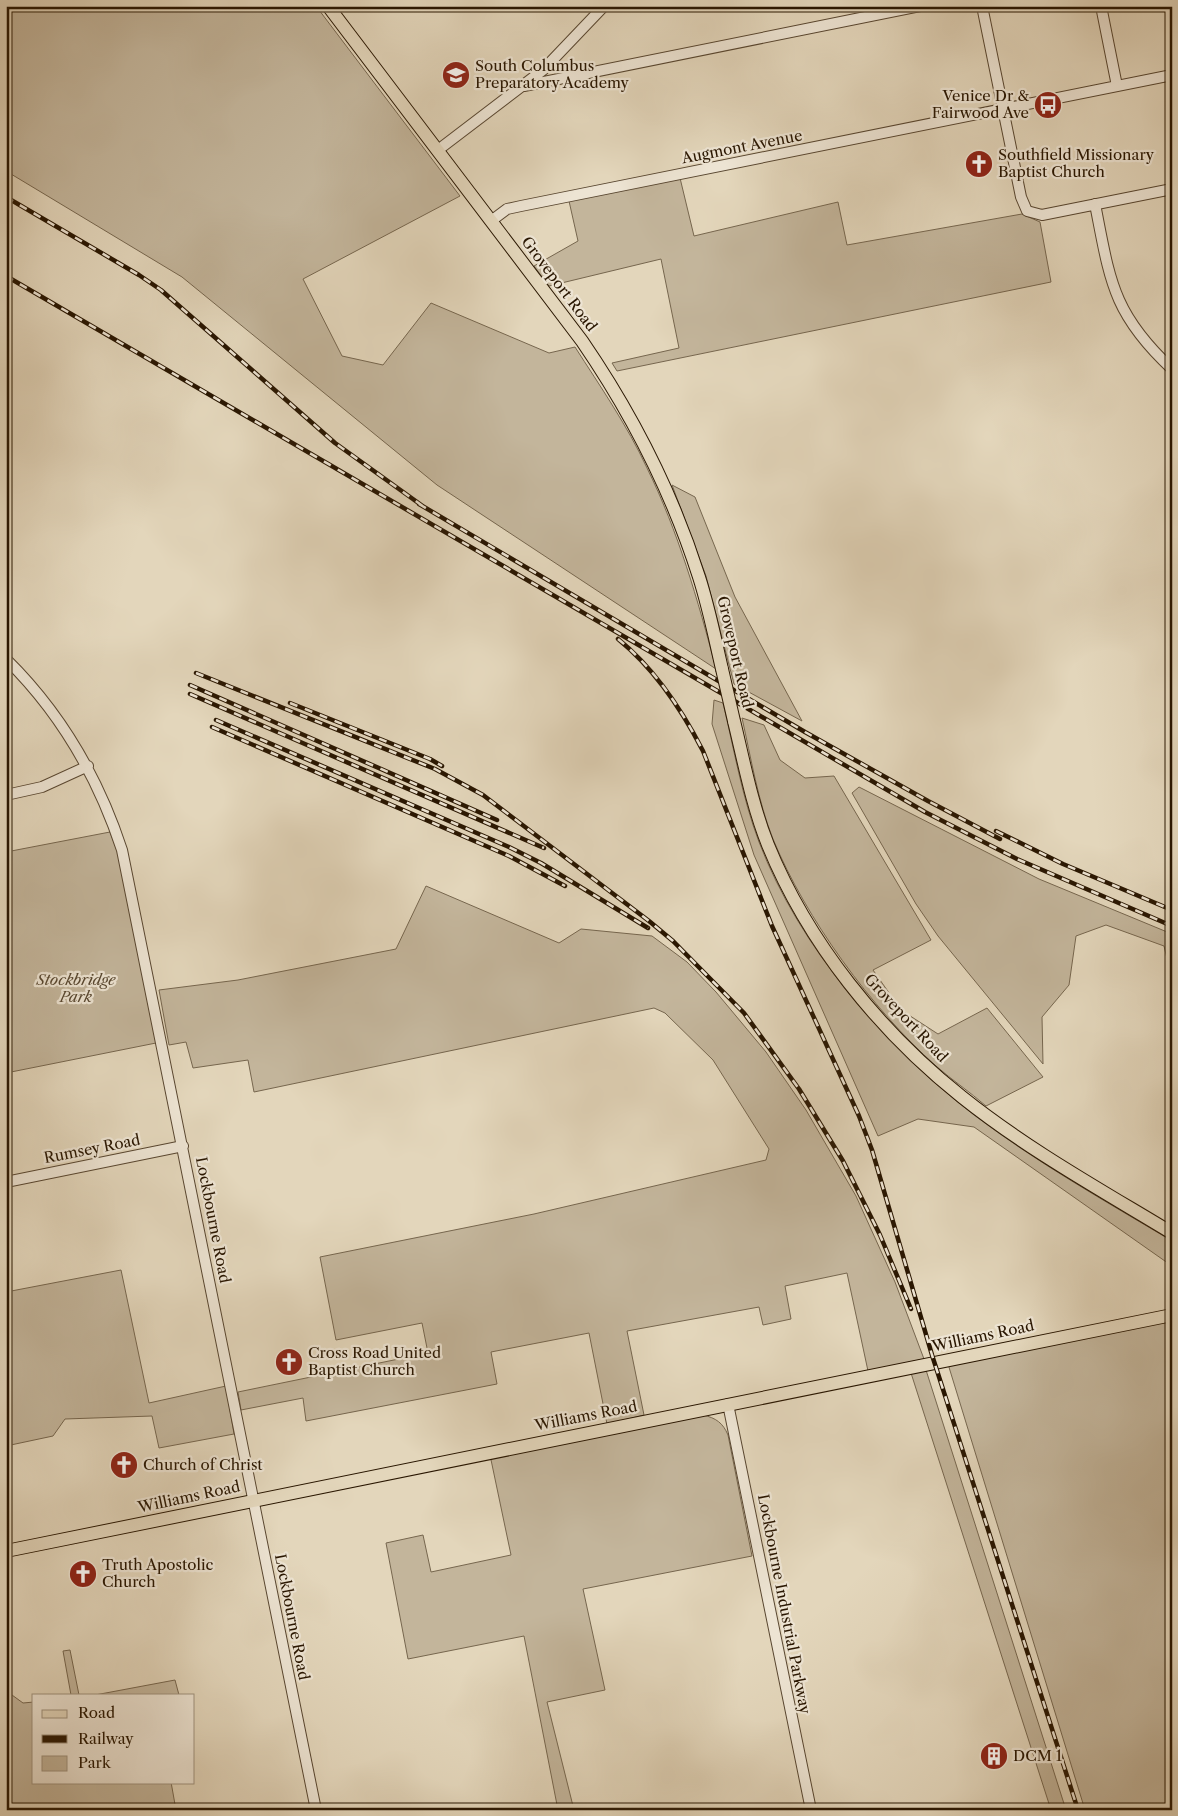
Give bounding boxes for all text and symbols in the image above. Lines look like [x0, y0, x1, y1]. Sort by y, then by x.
place label: South Columbus Preparatory Academy [475, 56, 630, 92]
school or university icon: South Columbus Preparatory Academy [441, 60, 471, 90]
place label: Venice Dr & Fairwood Ave [932, 86, 1029, 122]
bus stop icon: Venice Dr & Fairwood Ave [1033, 90, 1063, 120]
street label: Augmont Avenue [679, 125, 804, 168]
place label: Southfield Missionary Baptist Church [998, 145, 1155, 181]
church icon: Southfield Missionary Baptist Church [964, 149, 994, 179]
street label: Groveport Road [517, 232, 601, 335]
street label: Groveport Road [713, 594, 758, 710]
street label: Groveport Road [860, 969, 952, 1066]
park label: Stockbridge Park [35, 970, 116, 1006]
street label: Rumsey Road [42, 1130, 142, 1167]
street label: Lockbourne Road [192, 1155, 235, 1285]
street label: Williams Road [929, 1315, 1036, 1356]
place label: Cross Road United Baptist Church [308, 1343, 441, 1379]
church icon: Cross Road United Baptist Church [274, 1347, 304, 1377]
street label: Williams Road [532, 1396, 639, 1435]
church icon: Church of Christ [109, 1450, 139, 1480]
place label: Church of Christ [143, 1455, 263, 1474]
street label: Williams Road [135, 1476, 242, 1517]
street label: Lockbourne Industrial Parkway [754, 1492, 815, 1716]
street label: Lockbourne Road [271, 1552, 314, 1682]
place label: Truth Apostolic Church [102, 1555, 213, 1591]
church icon: Truth Apostolic Church [68, 1559, 98, 1589]
legend [32, 1694, 195, 1784]
text: Road [78, 1703, 115, 1722]
text: Railway [78, 1729, 134, 1748]
building icon: DCM 1 [979, 1741, 1009, 1771]
place label: DCM 1 [1013, 1746, 1063, 1765]
text: Park [78, 1753, 112, 1772]

